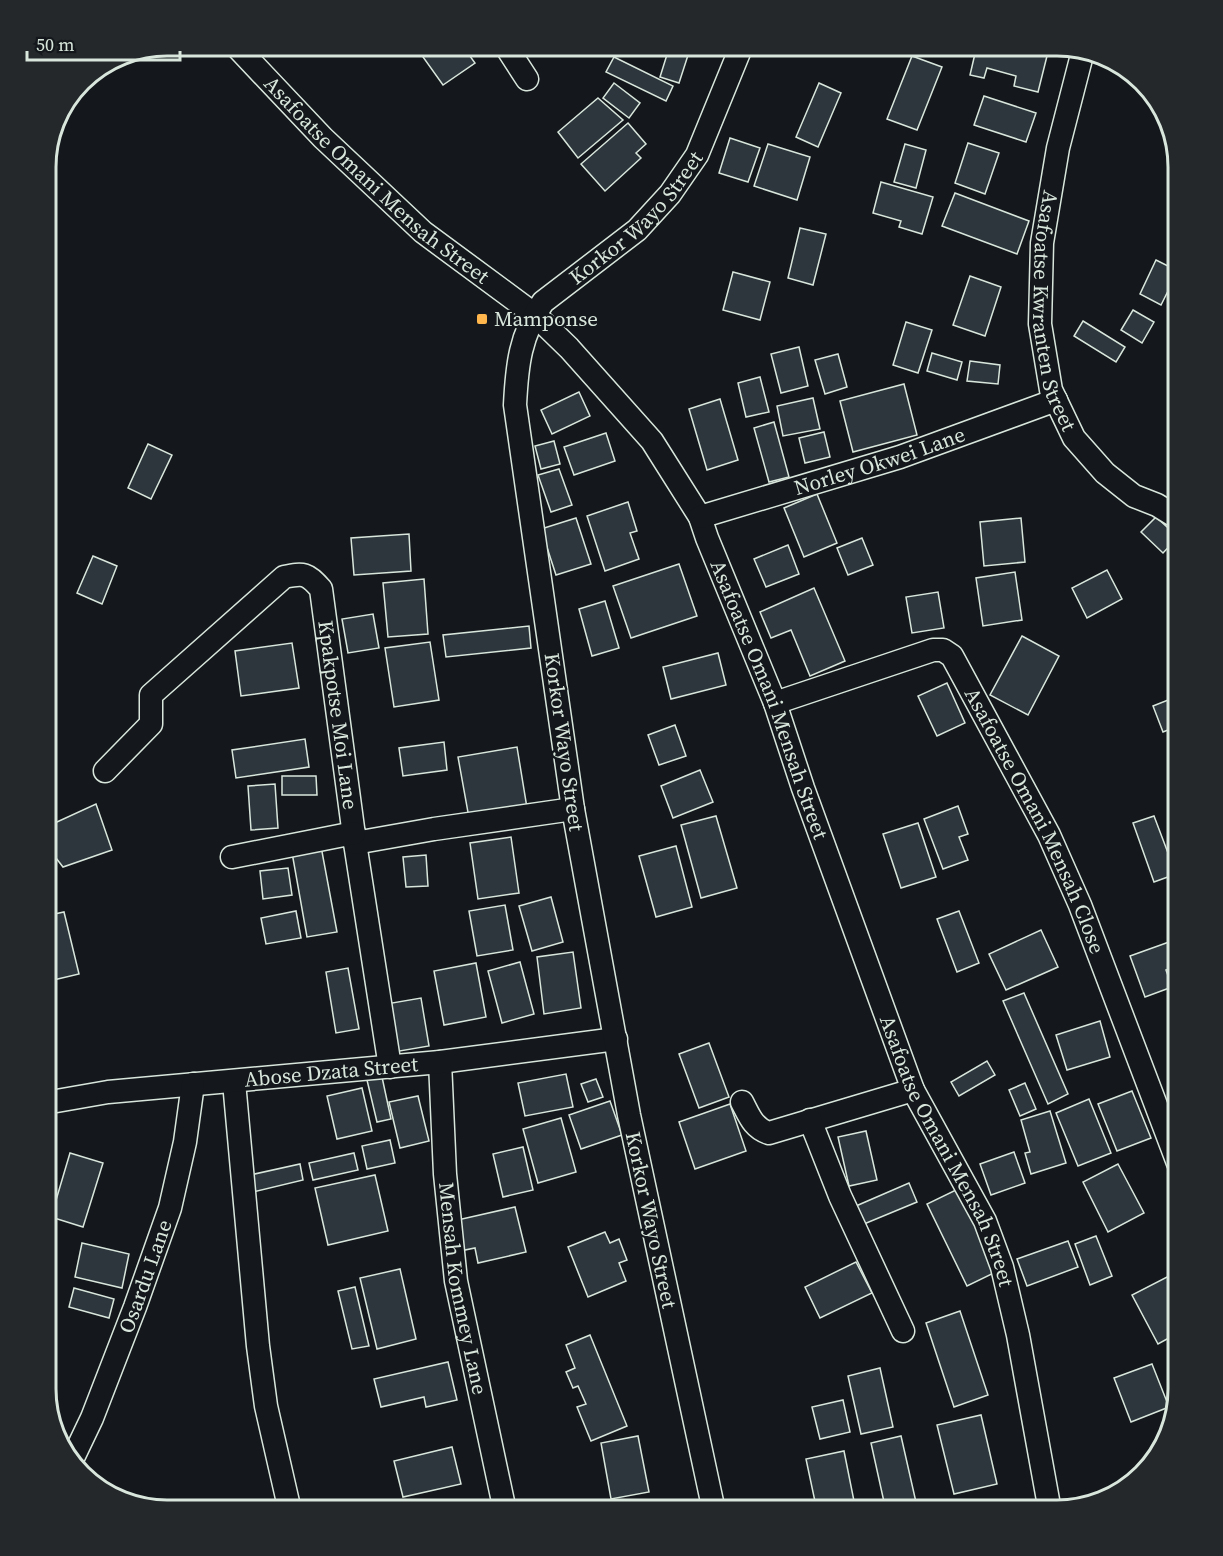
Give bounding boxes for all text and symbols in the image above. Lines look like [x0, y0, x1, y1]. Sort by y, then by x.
scale bar [27, 24, 180, 62]
text: 50 m [36, 32, 74, 57]
street label: Asafoatse Omani Mensah Street [258, 69, 496, 290]
street label: Korkor Wayo Street [563, 145, 710, 291]
street label: Asafoatse Kwranten Street [1026, 188, 1084, 436]
place label: Mamponse [494, 304, 598, 333]
marker: Mamponse [475, 312, 489, 326]
street label: Norley Okwei Lane [790, 419, 969, 502]
street label: Asafoatse Omani Mensah Street [704, 555, 836, 843]
street label: Kpakpotse Moi Lane [311, 619, 365, 811]
street label: Korkor Wayo Street [538, 651, 591, 833]
street label: Asafoatse Omani Mensah Close [958, 682, 1112, 958]
street label: Asafoatse Omani Mensah Street [873, 1011, 1021, 1290]
street label: Abose Dzata Street [243, 1049, 419, 1094]
street label: Korkor Wayo Street [619, 1129, 684, 1311]
street label: Mensah Kommey Lane [432, 1181, 495, 1397]
street label: Osardu Lane [111, 1216, 179, 1337]

